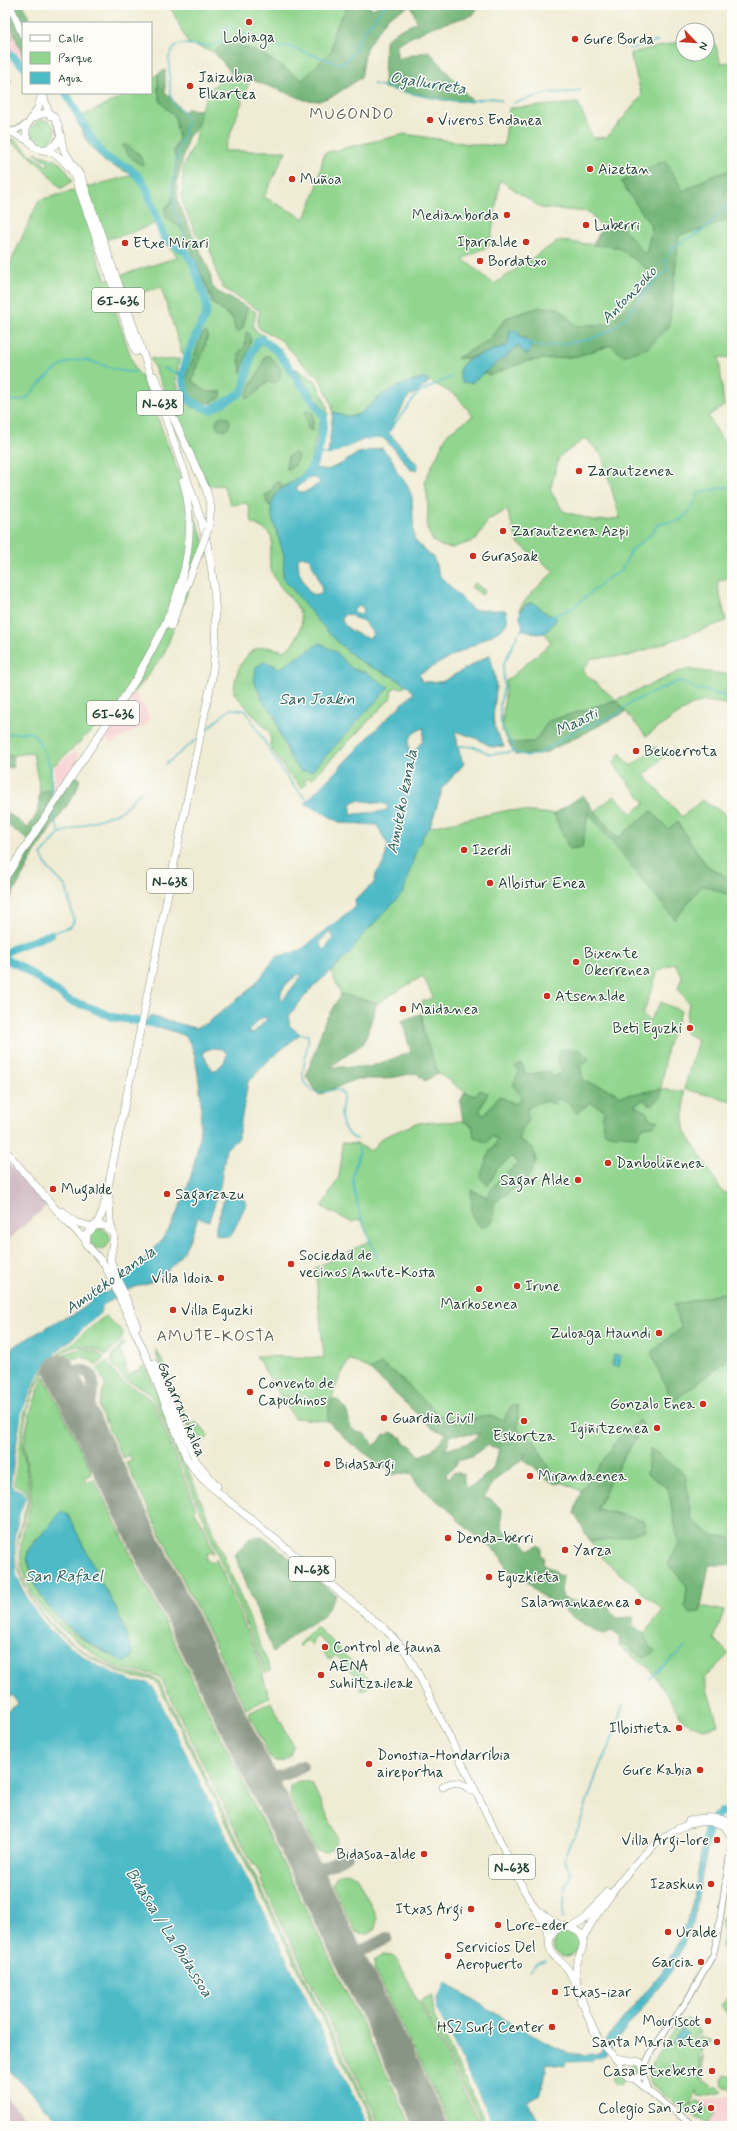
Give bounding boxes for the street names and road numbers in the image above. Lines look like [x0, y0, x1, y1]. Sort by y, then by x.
road number: GI-636 [92, 288, 144, 312]
road number: N-638 [137, 391, 183, 415]
road number: GI-636 [87, 701, 139, 725]
road number: N-638 [147, 869, 193, 893]
street label: Gabarrari kalea [152, 1359, 210, 1461]
road number: N-638 [289, 1557, 335, 1581]
road number: N-638 [489, 1855, 535, 1879]

